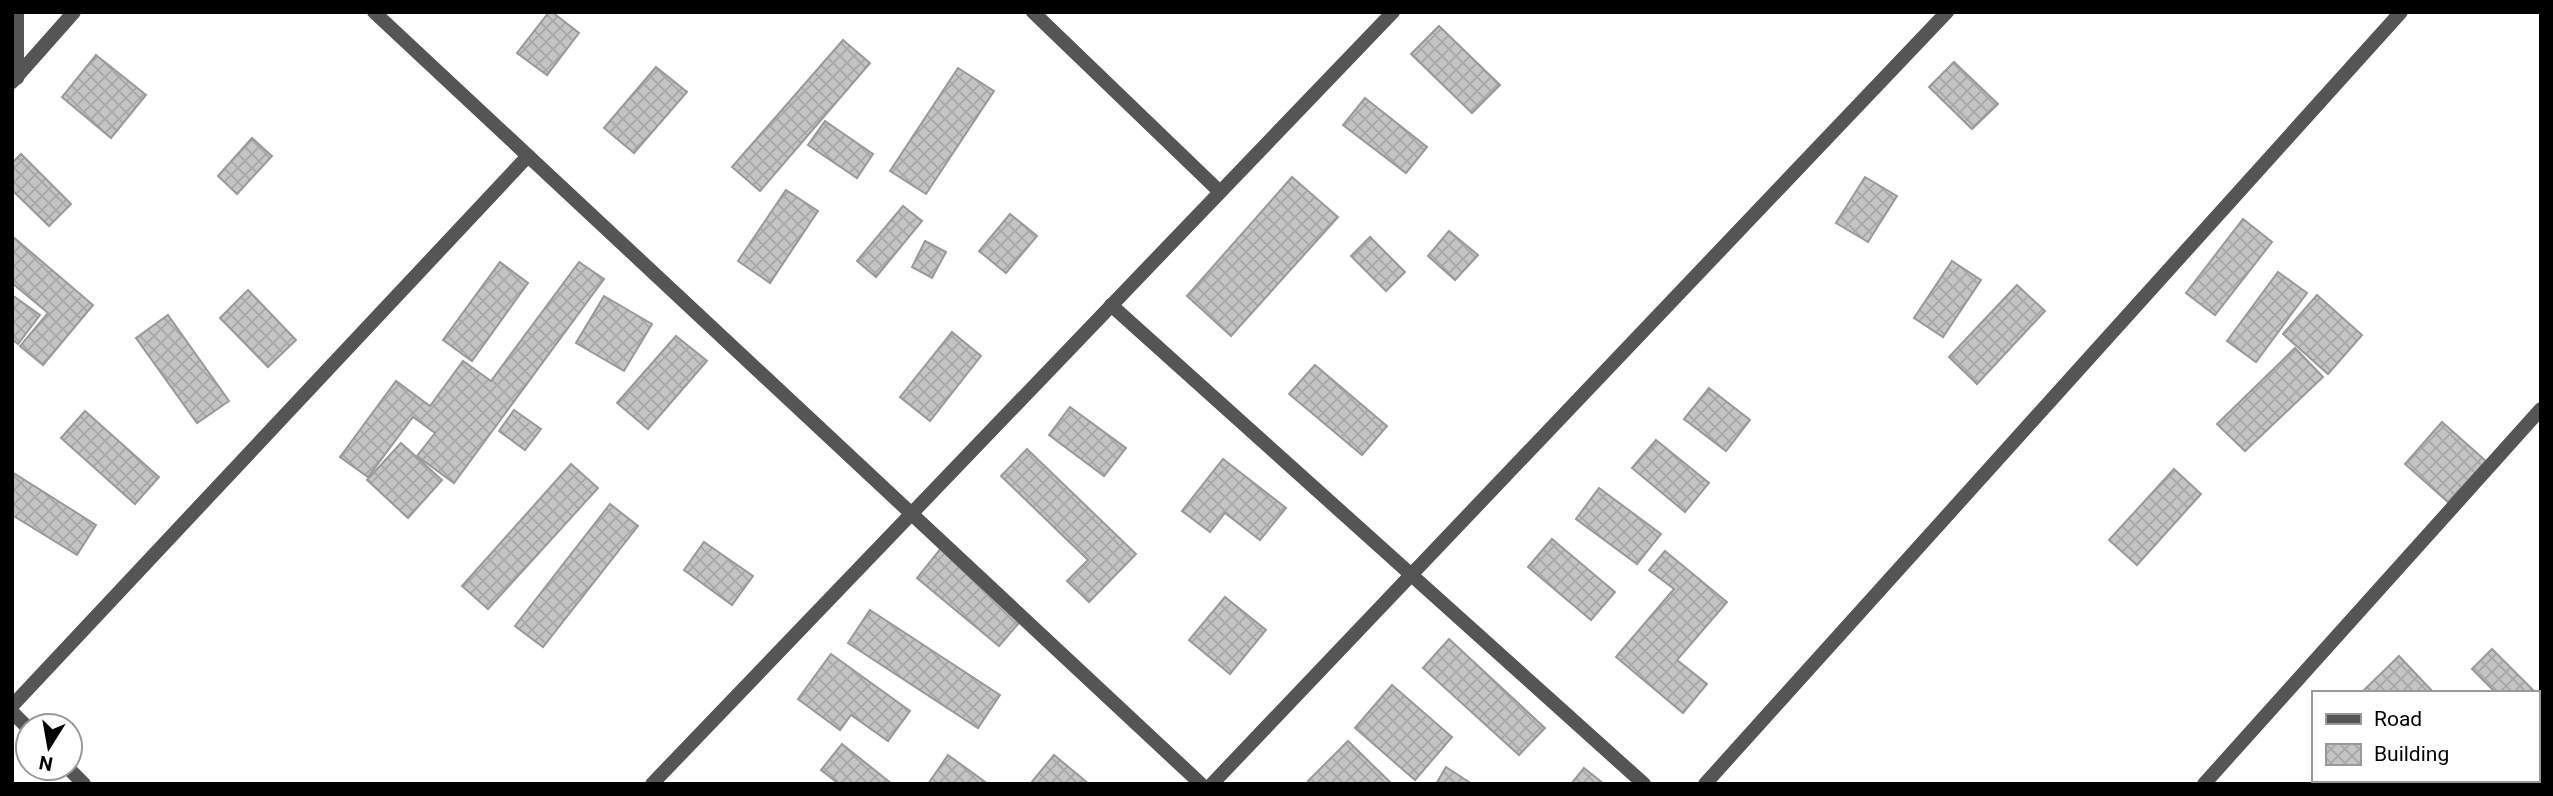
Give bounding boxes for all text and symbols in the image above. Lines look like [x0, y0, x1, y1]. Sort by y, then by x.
legend [2312, 691, 2539, 782]
text: Road [2374, 707, 2422, 731]
north arrow [14, 712, 84, 782]
text: Building [2374, 742, 2449, 766]
text: N [37, 751, 55, 776]

